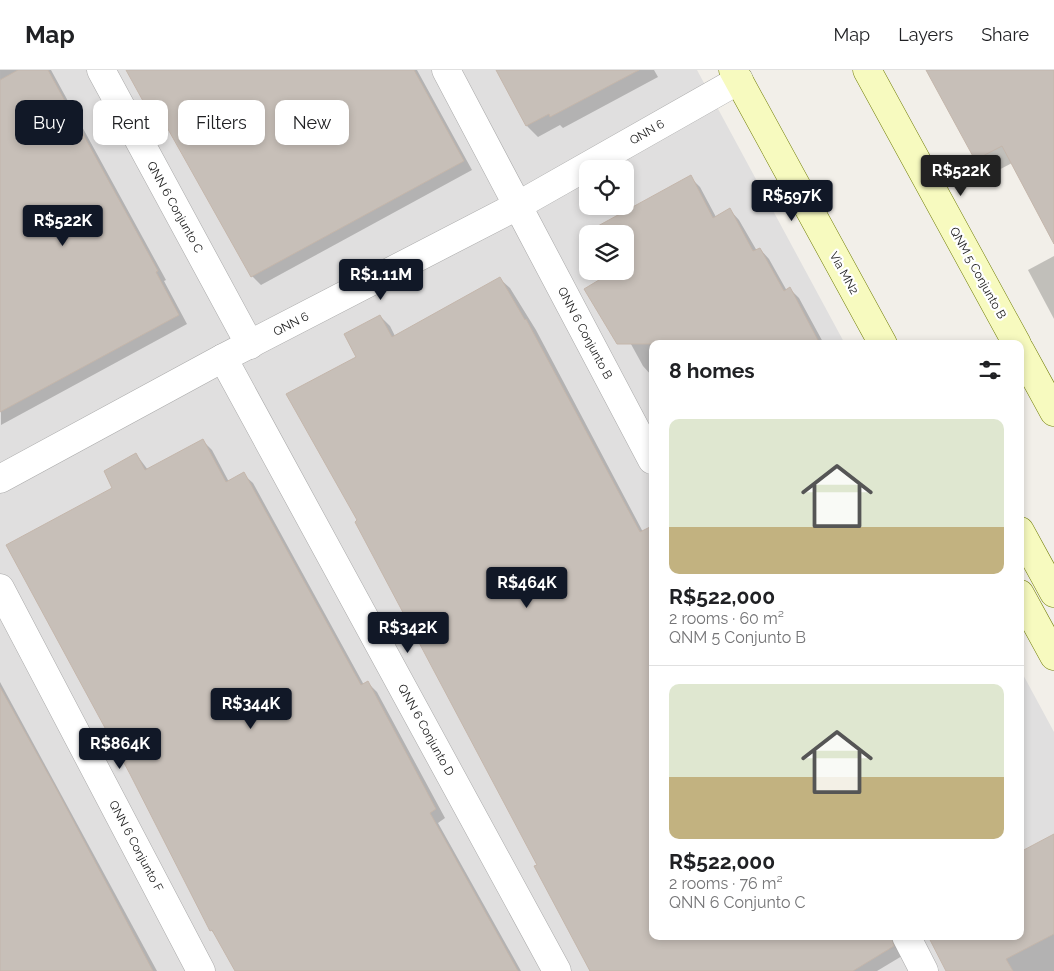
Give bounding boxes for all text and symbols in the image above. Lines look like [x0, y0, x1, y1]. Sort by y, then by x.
text: Map [25, 20, 75, 49]
text: Map [834, 24, 870, 45]
text: Layers [898, 24, 953, 45]
text: Share [981, 24, 1029, 45]
chip: Buy [15, 100, 83, 145]
chip: Rent [93, 100, 168, 145]
chip: Filters [178, 100, 265, 145]
chip: New [275, 100, 349, 145]
street label: QNN 6 [627, 116, 667, 148]
pin: R$522K [920, 154, 1002, 197]
street label: QNN 6 Conjunto C [144, 159, 206, 255]
map controls [579, 160, 634, 280]
button: locate [579, 160, 634, 215]
text: R$522K [932, 161, 990, 180]
pin: R$597K [751, 180, 833, 222]
text: R$597K [763, 186, 821, 205]
pin: R$522K [22, 204, 104, 247]
text: R$522K [34, 211, 92, 230]
button: layers [579, 225, 634, 280]
street label: QNM 5 Conjunto B [947, 225, 1009, 321]
street label: Via MN2 [827, 249, 861, 297]
pin: R$1.11M [335, 258, 427, 301]
text: R$1.11M [350, 265, 412, 284]
street label: QNN 6 Conjunto B [555, 285, 615, 381]
street label: QNN 6 [271, 309, 311, 339]
icon: filters [976, 356, 1004, 384]
text: 8 homes [669, 358, 755, 383]
icon: home [792, 451, 882, 541]
pin: R$464K [486, 566, 568, 609]
text: R$464K [497, 573, 557, 592]
text: R$522,000 [669, 584, 775, 609]
text: 2 rooms · 60 m² [669, 609, 784, 628]
pin: R$342K [367, 612, 449, 654]
text: R$342K [379, 618, 437, 637]
text: QNM 5 Conjunto B [669, 628, 806, 647]
street label: QNN 6 Conjunto D [395, 682, 457, 779]
pin: R$344K [210, 688, 292, 730]
text: R$344K [222, 694, 280, 713]
icon: home [792, 717, 882, 807]
pin: R$864K [79, 728, 161, 770]
text: R$864K [90, 734, 150, 753]
street label: QNN 6 Conjunto F [106, 798, 166, 894]
text: R$522,000 [669, 849, 775, 874]
text: 2 rooms · 76 m² [669, 874, 783, 893]
text: QNN 6 Conjunto C [669, 893, 805, 912]

